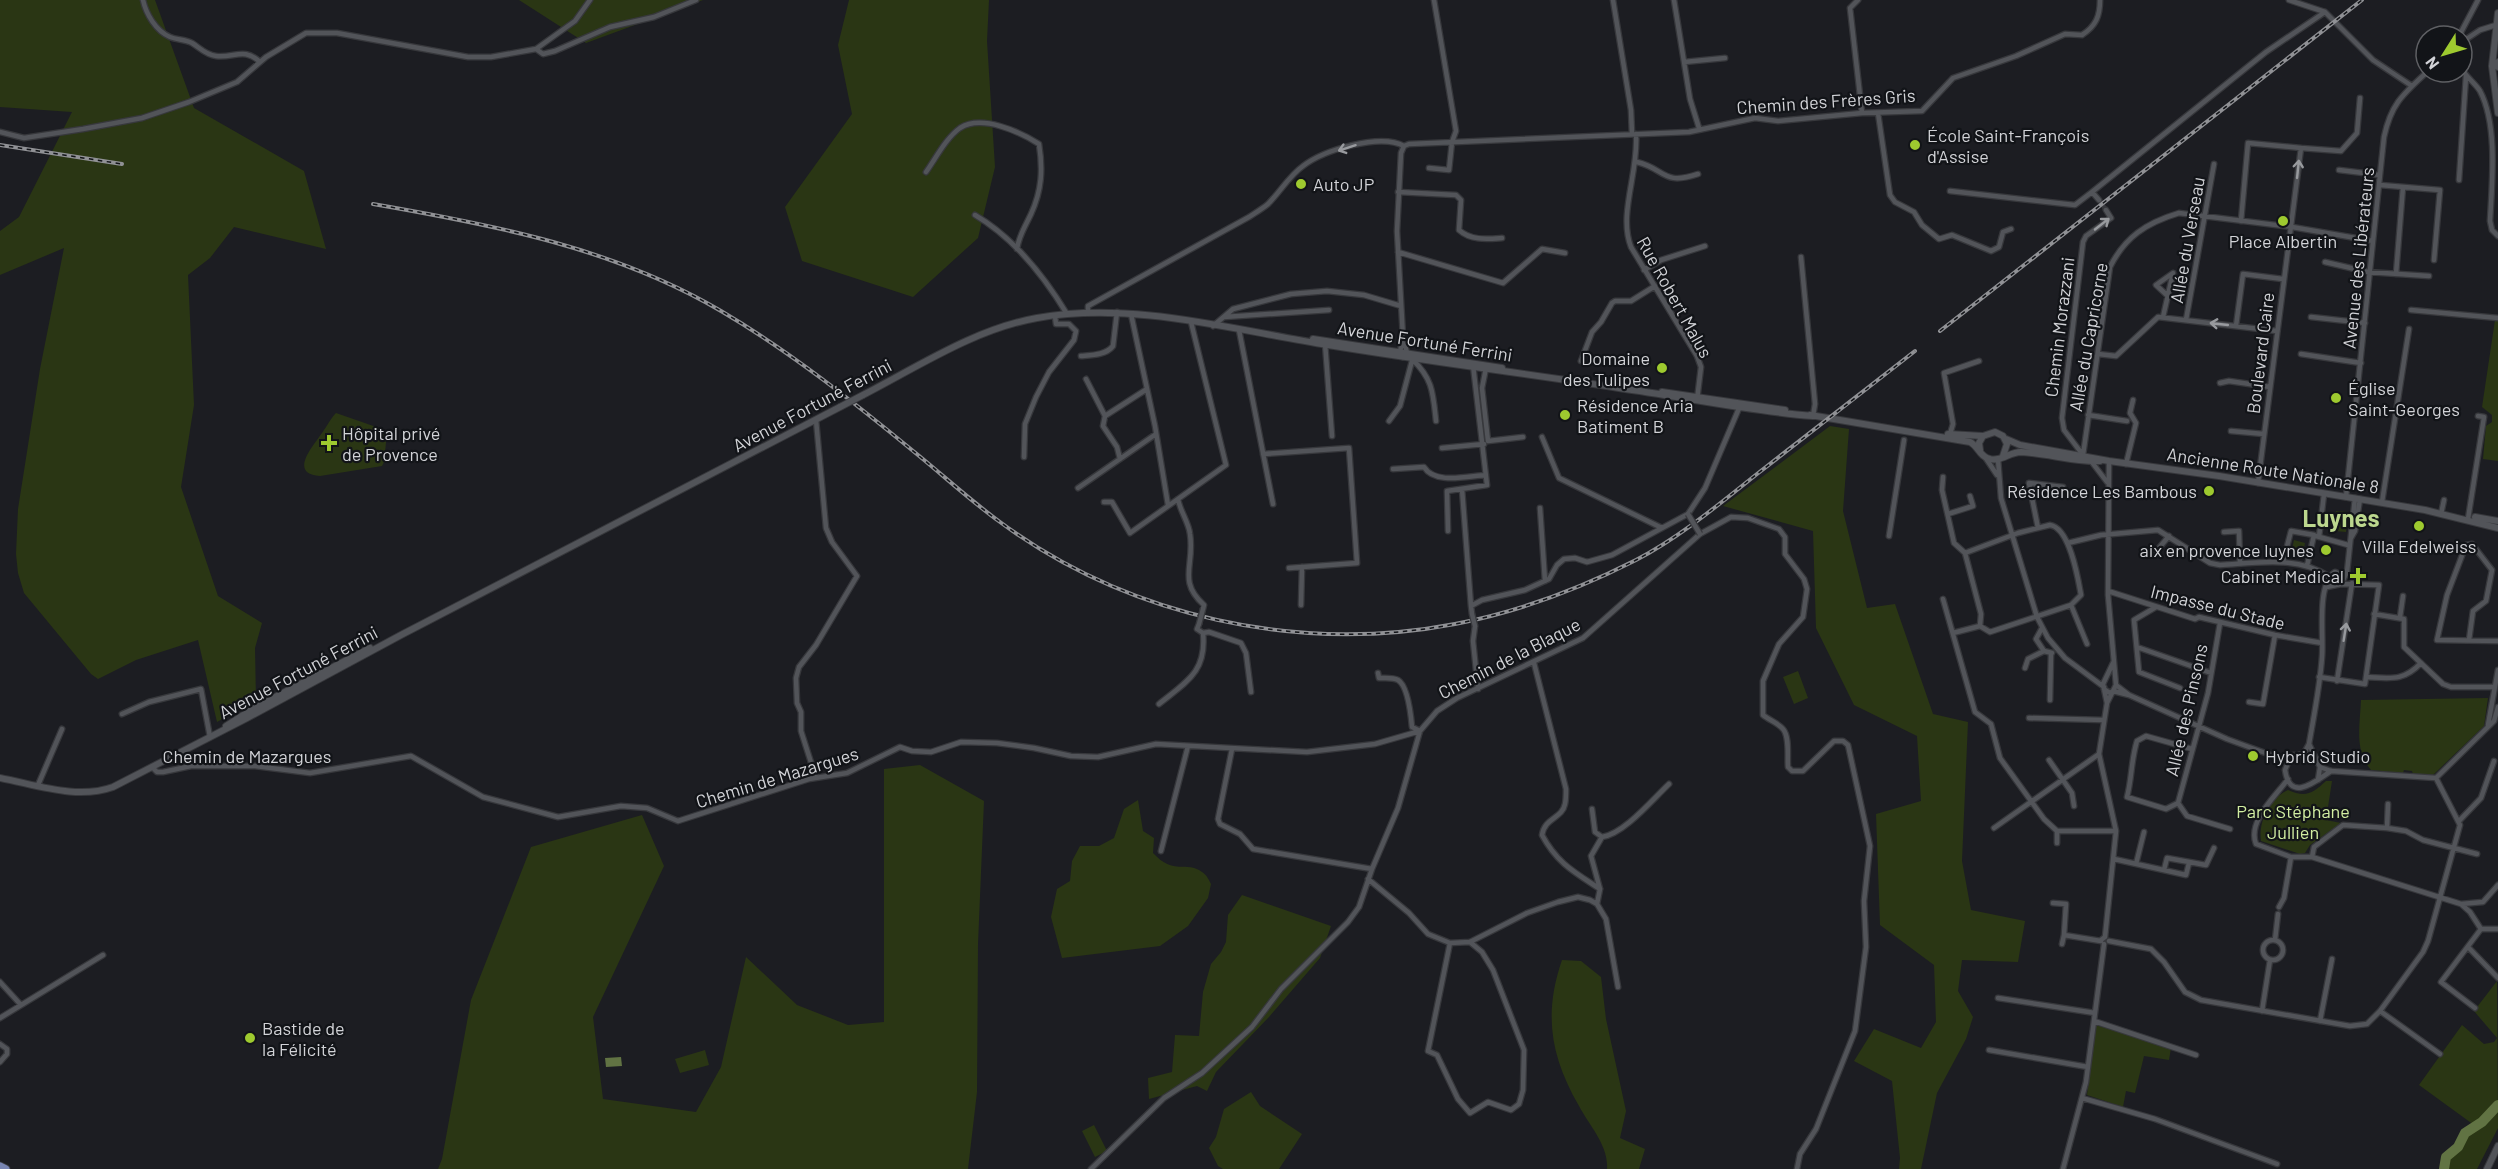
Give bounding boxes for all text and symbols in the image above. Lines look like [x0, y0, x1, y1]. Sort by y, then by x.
north arrow [2414, 24, 2474, 84]
text: N [2421, 53, 2442, 73]
street label: Chemin des Frères Gris [1736, 84, 1916, 118]
place label: École Saint-François d'Assise [1927, 124, 2089, 167]
marker: École Saint-François d'Assise [1908, 138, 1922, 152]
one-way arrow [1338, 143, 1357, 154]
one-way arrow [2293, 160, 2304, 180]
street label: Avenue des Libérateurs [2338, 166, 2378, 350]
place label: Auto JP [1313, 173, 1374, 195]
street label: Allée du Verseau [2165, 175, 2209, 305]
marker: Auto JP [1294, 177, 1308, 191]
marker: Place Albertin [2276, 214, 2290, 228]
one-way arrow [2094, 218, 2110, 231]
place label: Place Albertin [2229, 230, 2337, 252]
street label: Rue Robert Malus [1633, 232, 1717, 362]
street label: Chemin Morazzani [2040, 256, 2078, 398]
street label: Allée du Capricorne [2064, 261, 2112, 413]
street label: Boulevard Caire [2242, 291, 2278, 415]
street label: Avenue Fortuné Ferrini [1336, 316, 1514, 366]
one-way arrow [2209, 318, 2229, 329]
place label: Domaine des Tulipes [1563, 347, 1650, 390]
street label: Avenue Fortuné Ferrini [729, 354, 895, 456]
marker: Domaine des Tulipes [1655, 361, 1669, 375]
place label: Église Saint-Georges [2348, 377, 2460, 420]
marker: Église Saint-Georges [2329, 391, 2343, 405]
place label: Résidence Aria Batiment B [1577, 394, 1693, 437]
marker: Résidence Aria Batiment B [1558, 408, 1572, 422]
place label: Hôpital privé de Provence [342, 422, 440, 465]
marker: Hôpital privé de Provence [320, 434, 338, 452]
street label: Ancienne Route Nationale 8 [2165, 442, 2381, 498]
place label: Résidence Les Bambous [2007, 480, 2197, 502]
marker: Résidence Les Bambous [2202, 484, 2216, 498]
district label: Luynes [2303, 503, 2379, 532]
marker: Villa Edelweiss [2412, 519, 2426, 533]
place label: Villa Edelweiss [2362, 535, 2476, 557]
place label: aix en provence luynes [2140, 539, 2314, 561]
marker: aix en provence luynes [2319, 543, 2333, 557]
place label: Cabinet Medical [2221, 565, 2344, 587]
marker: Cabinet Medical [2349, 567, 2367, 585]
street label: Impasse du Stade [2149, 580, 2287, 634]
street label: Chemin de la Blaque [1434, 613, 1584, 703]
street label: Avenue Fortuné Ferrini [215, 621, 381, 723]
one-way arrow [2339, 622, 2350, 642]
street label: Allée des Pinsons [2160, 642, 2212, 778]
street label: Chemin de Mazargues [693, 742, 861, 812]
street label: Chemin de Mazargues [163, 745, 331, 767]
place label: Hybrid Studio [2265, 745, 2370, 767]
marker: Hybrid Studio [2246, 749, 2260, 763]
park label: Parc Stéphane Jullien [2236, 800, 2350, 843]
place label: Bastide de la Félicité [262, 1017, 345, 1060]
marker: Bastide de la Félicité [243, 1031, 257, 1045]

